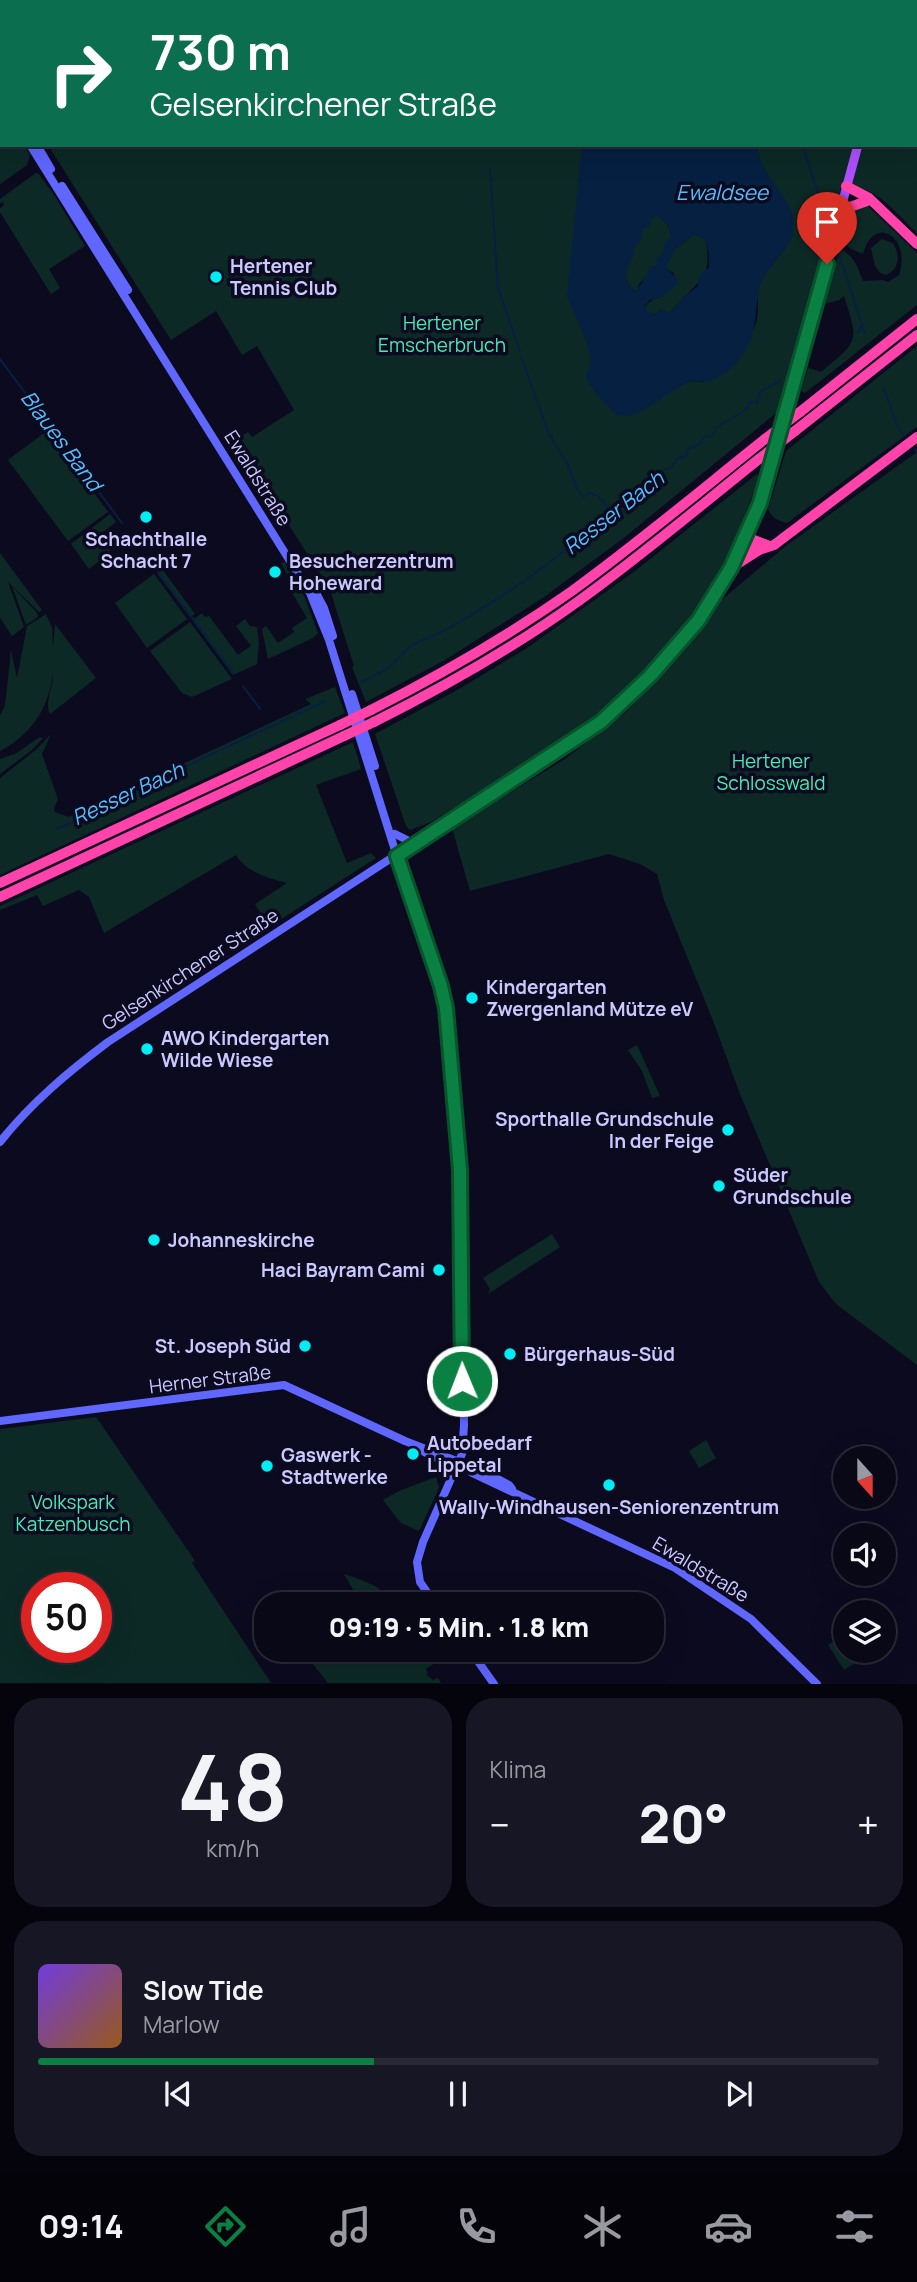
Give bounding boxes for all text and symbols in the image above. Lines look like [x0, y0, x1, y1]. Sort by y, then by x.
text: 730 m [150, 18, 291, 85]
icon: right [35, 28, 126, 119]
text: Gelsenkirchener Straße [150, 82, 497, 126]
water label: Ewaldsee [676, 178, 770, 206]
pin [797, 192, 857, 264]
icon: arrive [808, 203, 846, 241]
place label: Hertener Tennis Club [230, 253, 337, 301]
marker: Hertener Tennis Club [208, 269, 224, 285]
park label: Hertener Emscherbruch [378, 310, 506, 358]
water label: Blaues Band [15, 385, 110, 498]
street label: Ewaldstraße [218, 425, 298, 531]
water label: Resser Bach [557, 463, 671, 560]
marker: Schachthalle Schacht 7 [138, 509, 154, 525]
place label: Schachthalle Schacht 7 [85, 526, 207, 574]
place label: Besucherzentrum Hoheward [289, 548, 454, 596]
marker: Besucherzentrum Hoheward [267, 564, 283, 580]
park label: Hertener Schlosswald [717, 748, 825, 796]
water label: Resser Bach [67, 754, 189, 831]
street label: Gelsenkirchener Straße [97, 902, 283, 1036]
place label: Kindergarten Zwergenland Mütze eV [486, 974, 694, 1022]
marker: Kindergarten Zwergenland Mütze eV [464, 990, 480, 1006]
place label: AWO Kindergarten Wilde Wiese [161, 1025, 329, 1073]
marker: AWO Kindergarten Wilde Wiese [139, 1041, 155, 1057]
place label: Sporthalle Grundschule In der Feige [495, 1106, 714, 1154]
marker: Sporthalle Grundschule In der Feige [720, 1122, 736, 1138]
place label: Süder Grundschule [733, 1162, 852, 1210]
marker: Süder Grundschule [711, 1178, 727, 1194]
place label: Johanneskirche [168, 1227, 315, 1253]
marker: Johanneskirche [146, 1232, 162, 1248]
place label: Haci Bayram Cami [261, 1257, 425, 1283]
marker: Haci Bayram Cami [431, 1262, 447, 1278]
place label: St. Joseph Süd [155, 1333, 291, 1359]
marker: St. Joseph Süd [297, 1338, 313, 1354]
place label: Bürgerhaus-Süd [524, 1341, 675, 1367]
position arrow [425, 1344, 499, 1418]
marker: Bürgerhaus-Süd [502, 1346, 518, 1362]
street label: Herner Straße [147, 1359, 273, 1399]
place label: Autobedarf Lippetal [427, 1430, 532, 1478]
place label: Gaswerk - Stadtwerke [281, 1442, 388, 1490]
marker: Autobedarf Lippetal [405, 1446, 421, 1462]
north arrow [833, 1446, 896, 1508]
map controls [833, 1446, 896, 1663]
marker: Gaswerk - Stadtwerke [259, 1458, 275, 1474]
marker: Wally-Windhausen-Seniorenzentrum [601, 1477, 617, 1493]
park label: Volkspark Katzenbusch [15, 1489, 131, 1537]
place label: Wally-Windhausen-Seniorenzentrum [439, 1494, 779, 1520]
button: sound [833, 1523, 896, 1586]
street label: Ewaldstraße [648, 1530, 754, 1608]
speed limit sign: 50 [21, 1572, 112, 1663]
button: layers [833, 1600, 896, 1663]
text: 09:19 · 5 Min. · 1.8 km [329, 1609, 589, 1645]
text: 48 [177, 1724, 288, 1848]
text: Klima [490, 1753, 546, 1785]
text: 20° [639, 1788, 728, 1859]
text: − [490, 1798, 510, 1850]
text: + [857, 1798, 879, 1850]
text: km/h [206, 1832, 260, 1864]
text: Slow Tide [143, 1972, 264, 2008]
text: Marlow [143, 2008, 220, 2040]
icon: previous [159, 2075, 197, 2113]
icon: pause [439, 2075, 477, 2113]
icon: next [720, 2075, 758, 2113]
icon: directions [201, 2202, 250, 2251]
icon: music [326, 2202, 375, 2251]
icon: phone [452, 2202, 501, 2251]
icon: climate [578, 2202, 627, 2251]
icon: car [704, 2202, 753, 2251]
icon: filters [830, 2202, 879, 2251]
text: 09:14 [38, 2204, 124, 2248]

